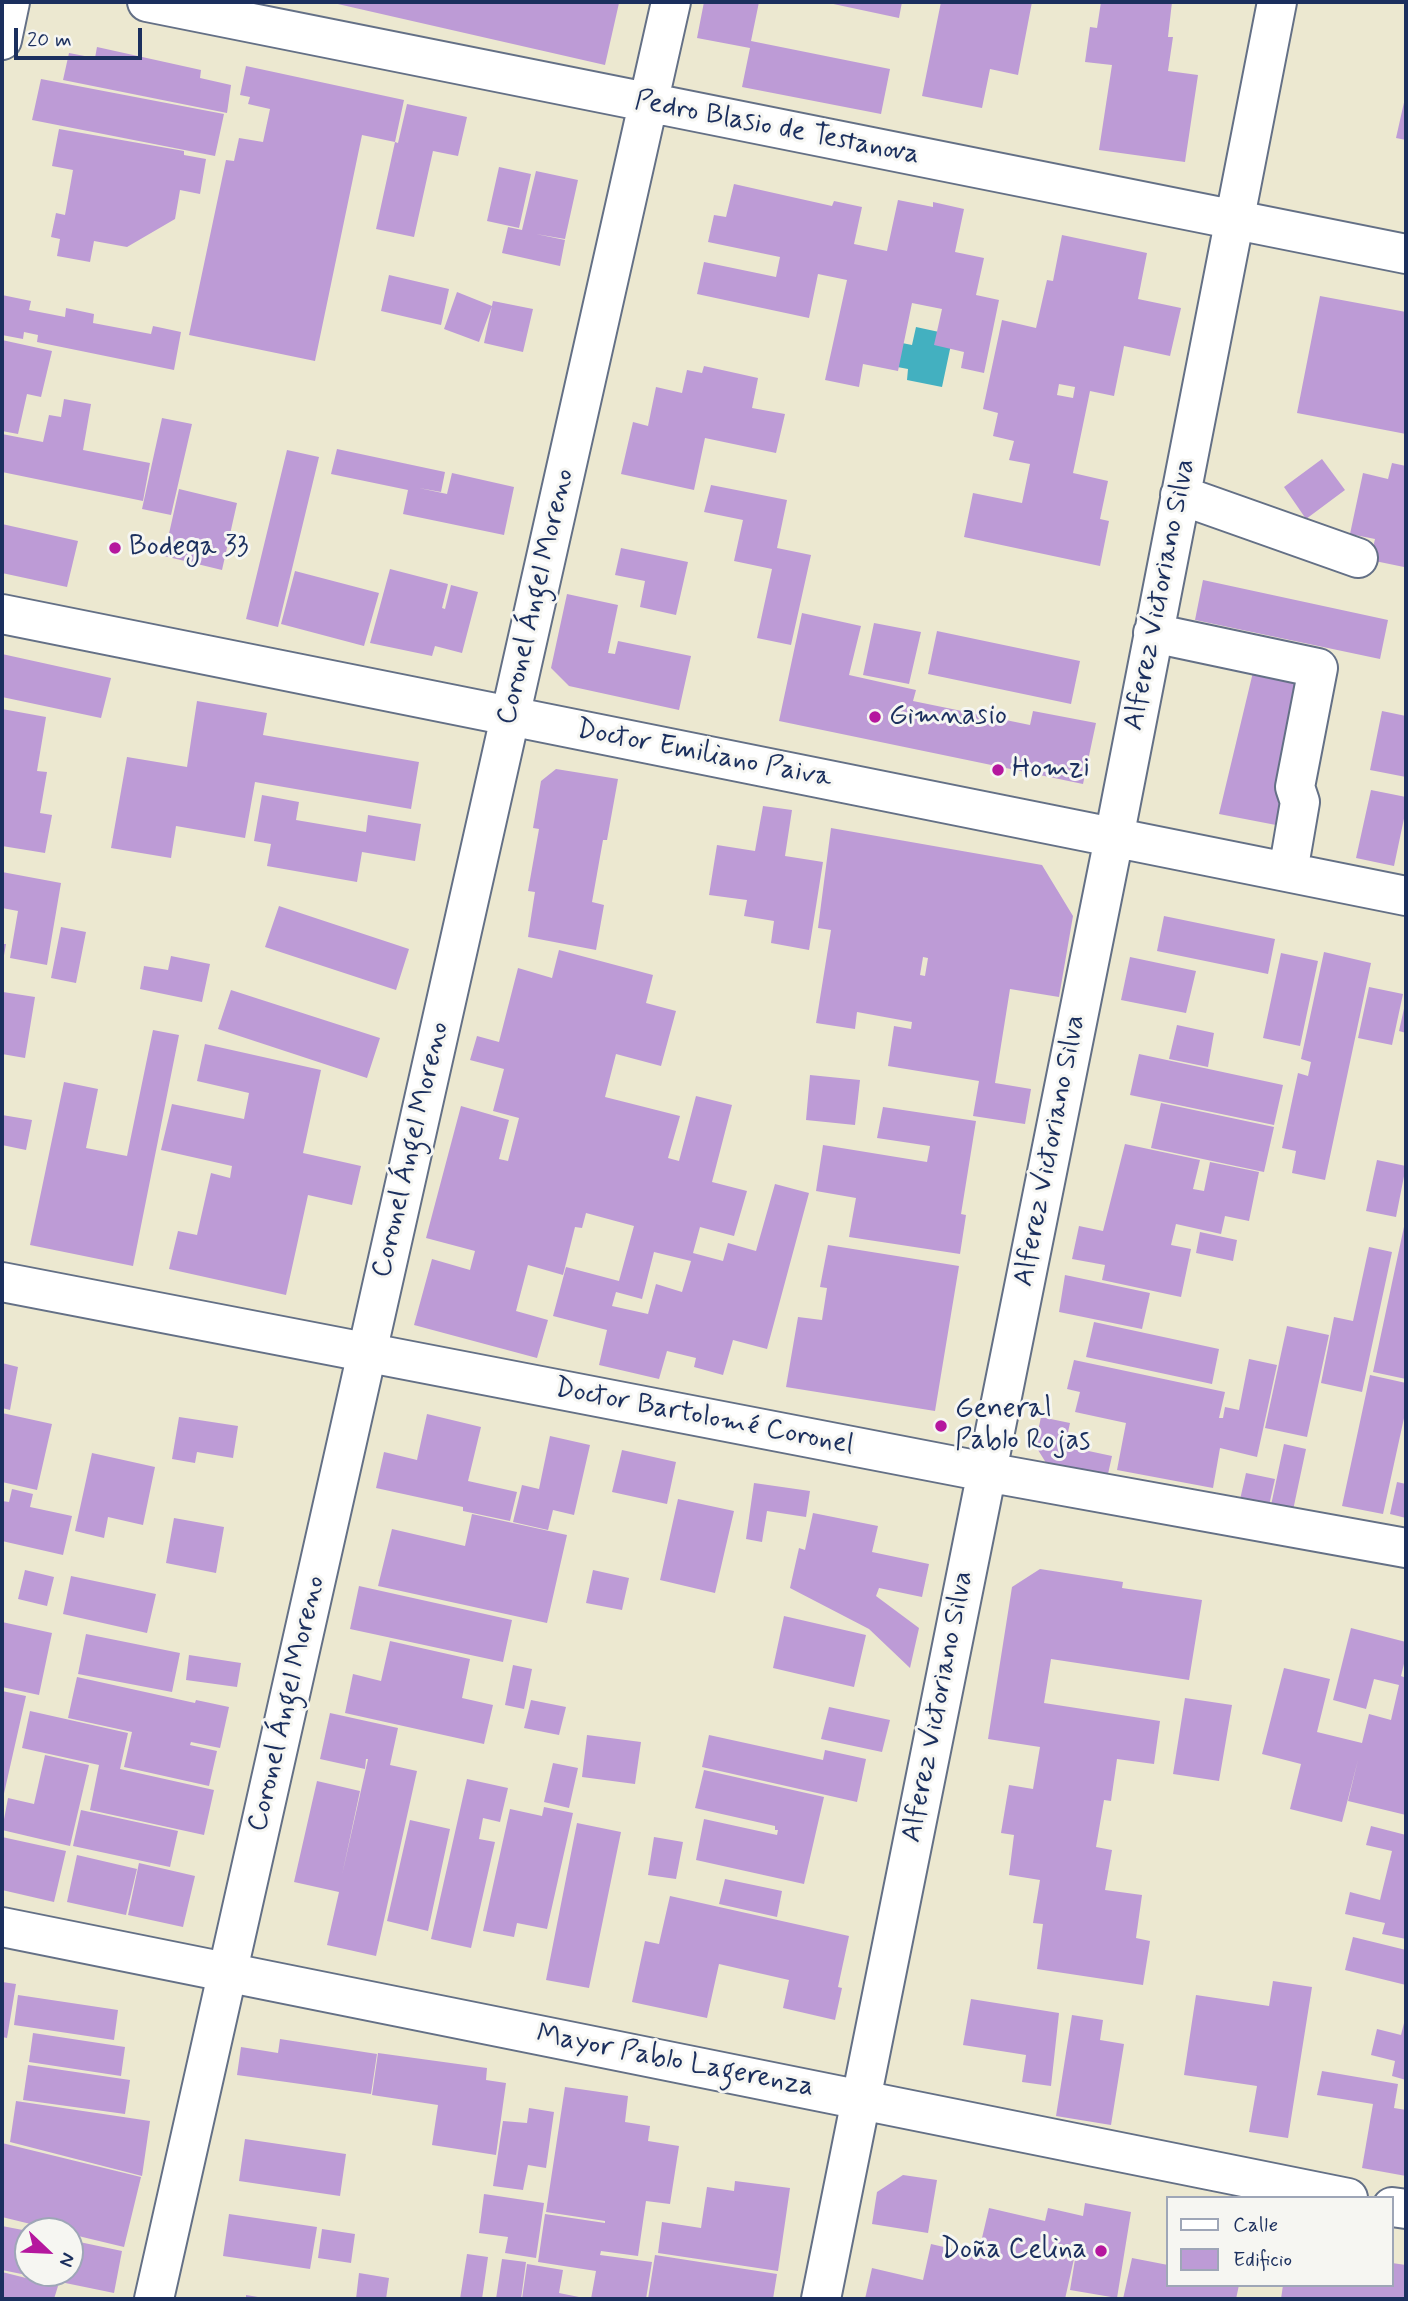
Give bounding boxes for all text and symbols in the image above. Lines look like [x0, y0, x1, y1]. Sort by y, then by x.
scale bar [18, 14, 145, 58]
text: 20 m [27, 26, 72, 54]
street label: Pedro Blasio de Testanova [632, 85, 922, 173]
street label: Alferez Victoriano Silva [1118, 456, 1204, 734]
street label: Coronel Ángel Moreno [491, 466, 583, 728]
place label: Bodega 33 [129, 531, 249, 565]
marker: Bodega 33 [107, 540, 123, 556]
place label: Gimnasio [889, 700, 1007, 734]
marker: Gimnasio [867, 709, 883, 725]
street label: Doctor Emiliano Paiva [573, 714, 835, 796]
place label: Homzi [1012, 753, 1090, 787]
marker: Homzi [990, 762, 1006, 778]
street label: Alferez Victoriano Silva [1008, 1012, 1094, 1290]
street label: Coronel Ángel Moreno [366, 1019, 458, 1281]
street label: Doctor Bartolomé Coronel [552, 1373, 856, 1463]
place label: General Pablo Rojas [955, 1393, 1090, 1459]
marker: General Pablo Rojas [933, 1418, 949, 1434]
street label: Alferez Victoriano Silva [896, 1568, 982, 1846]
street label: Coronel Ángel Moreno [242, 1573, 334, 1835]
street label: Mayor Pablo Lagerenza [533, 2019, 817, 2105]
legend [1166, 2196, 1394, 2287]
text: Calle [1233, 2211, 1278, 2239]
north arrow [14, 2217, 84, 2287]
place label: Doña Celina [941, 2234, 1087, 2268]
marker: Doña Celina [1093, 2243, 1109, 2259]
text: Edificio [1233, 2246, 1292, 2274]
text: N [53, 2249, 81, 2270]

